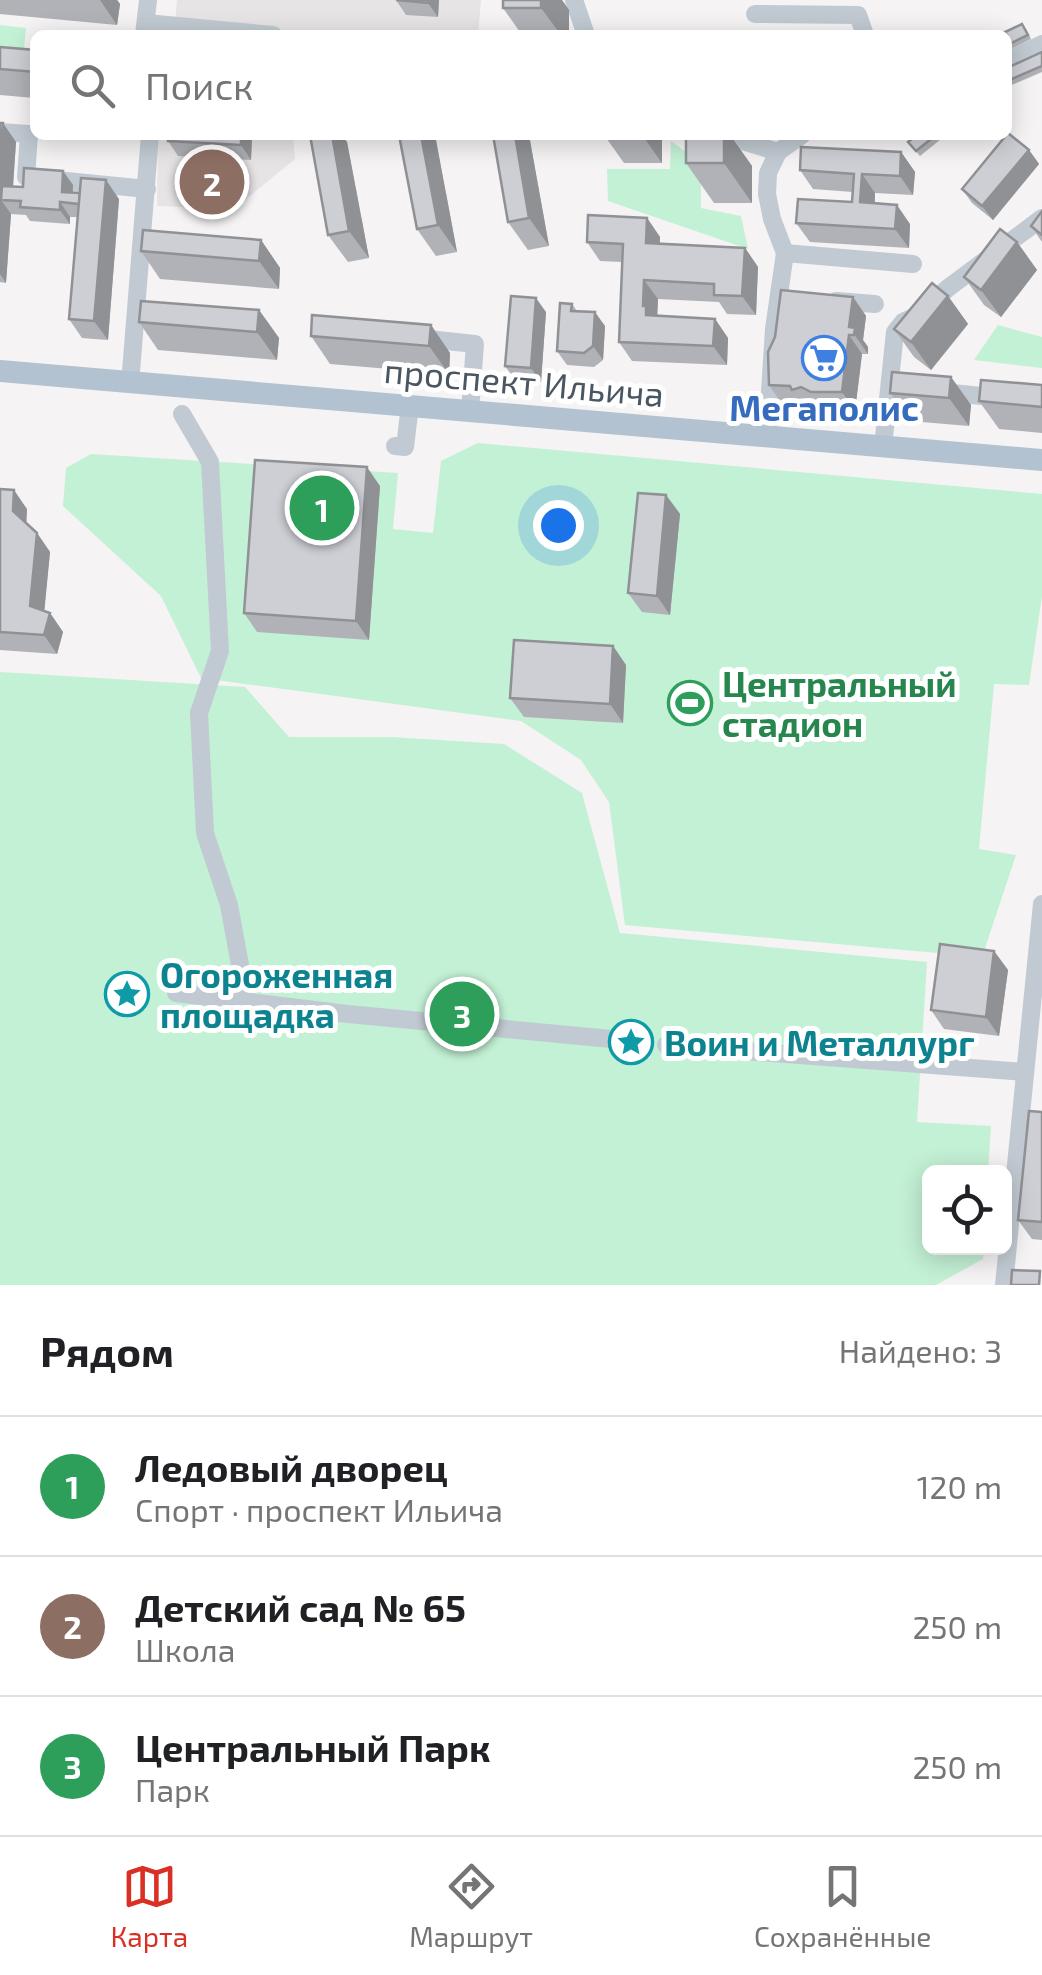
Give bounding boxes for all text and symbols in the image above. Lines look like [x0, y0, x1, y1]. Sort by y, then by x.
search box [30, 30, 1012, 140]
icon: search [65, 58, 120, 113]
text: Поиск [145, 62, 254, 108]
pin: 2 [180, 144, 244, 220]
supermarket icon: Мегаполис [801, 335, 847, 381]
street label: проспект Ильича [382, 348, 666, 414]
place label: Мегаполис [729, 386, 919, 428]
pin: 1 [290, 470, 354, 546]
your location [533, 500, 584, 551]
place label: Центральный стадион [722, 662, 957, 744]
sports icon: Центральный стадион [667, 680, 713, 726]
place label: Огороженная площадка [160, 953, 393, 1035]
place icon: Огороженная площадка [104, 971, 150, 1017]
pin: 3 [430, 976, 494, 1052]
place icon: Воин и Металлург [608, 1019, 654, 1065]
place label: Воин и Металлург [664, 1021, 975, 1064]
map controls [922, 1165, 1012, 1255]
button: locate [922, 1165, 1012, 1255]
text: Рядом [40, 1325, 174, 1375]
text: Найдено: 3 [839, 1331, 1002, 1369]
text: Ледовый дворец [135, 1444, 448, 1490]
text: 1 [66, 1467, 79, 1505]
text: 120 m [917, 1467, 1002, 1505]
text: Спорт · проспект Ильича [135, 1490, 503, 1528]
text: Детский сад № 65 [135, 1584, 466, 1630]
text: 2 [63, 1607, 82, 1645]
text: 250 m [912, 1607, 1002, 1645]
text: Школа [135, 1630, 235, 1668]
text: Центральный Парк [135, 1724, 490, 1770]
text: 3 [63, 1747, 82, 1785]
text: 250 m [912, 1747, 1002, 1785]
text: Парк [135, 1770, 210, 1808]
tab: Карта [111, 1859, 188, 1953]
tab: Маршрут [409, 1859, 533, 1953]
tab: Сохранённые [754, 1859, 931, 1953]

